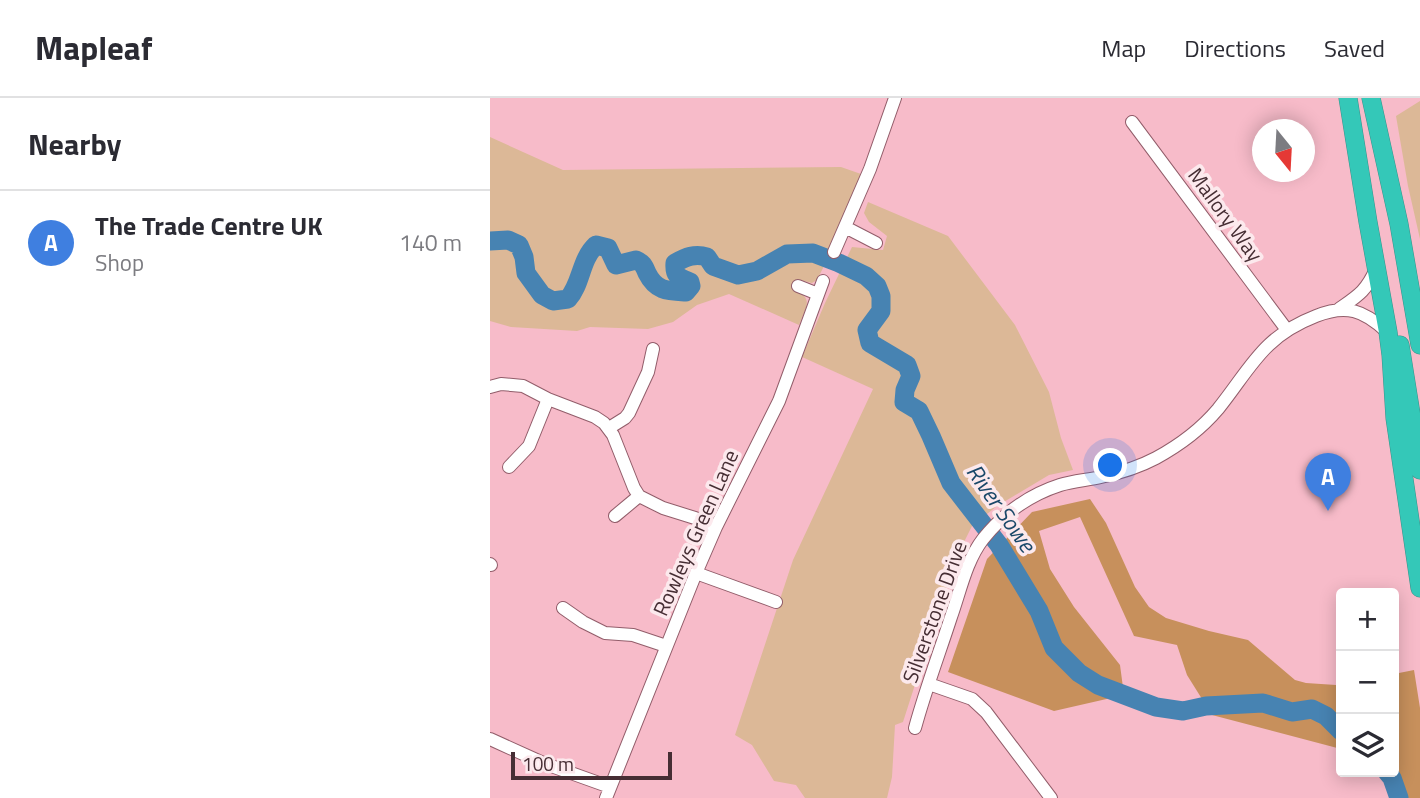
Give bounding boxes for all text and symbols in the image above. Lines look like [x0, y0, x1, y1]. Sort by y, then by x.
text: Mapleaf [35, 23, 153, 73]
text: Map [1101, 30, 1146, 66]
text: Directions [1184, 30, 1286, 66]
text: Saved [1324, 30, 1385, 66]
north arrow [1252, 119, 1315, 182]
text: Nearby [28, 121, 121, 167]
street label: Mallory Way [1181, 161, 1271, 268]
text: The Trade Centre UK [95, 206, 323, 245]
text: A [44, 225, 58, 260]
text: 140 m [399, 225, 462, 260]
text: Shop [95, 245, 144, 280]
street label: Rowleys Green Lane [644, 444, 746, 621]
your location [1093, 448, 1127, 482]
pin: A [1305, 453, 1351, 511]
water label: River Sowe [958, 456, 1045, 560]
street label: Silverstone Drive [893, 536, 975, 687]
map controls [1336, 588, 1399, 777]
button: + [1336, 588, 1399, 651]
button: − [1336, 651, 1399, 714]
button: layers [1336, 714, 1399, 777]
scale bar [511, 749, 672, 781]
text: 100 m [522, 749, 574, 778]

